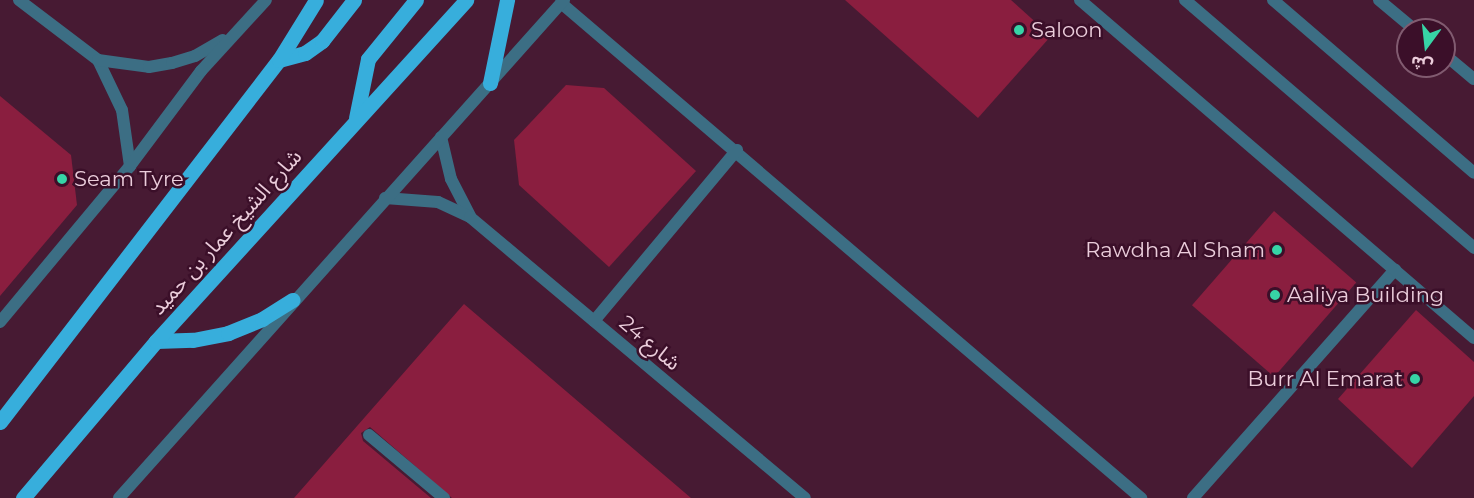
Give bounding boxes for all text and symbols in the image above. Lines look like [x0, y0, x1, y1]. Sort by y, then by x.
place label: Saloon [1031, 17, 1102, 43]
north arrow [1396, 18, 1456, 78]
marker: Saloon [1012, 23, 1026, 37]
text: ش [1409, 52, 1435, 76]
street label: شارع الشيخ عمار بن حميد [145, 144, 307, 320]
place label: Seam Tyre [74, 166, 184, 192]
marker: Seam Tyre [55, 172, 69, 186]
place label: Rawdha Al Sham [1085, 237, 1265, 263]
marker: Rawdha Al Sham [1270, 243, 1284, 257]
place label: Aaliya Building [1287, 282, 1444, 308]
marker: Aaliya Building [1268, 288, 1282, 302]
street label: شارع 24 [614, 310, 686, 376]
place label: Burr Al Emarat [1247, 366, 1403, 392]
marker: Burr Al Emarat [1408, 372, 1422, 386]

